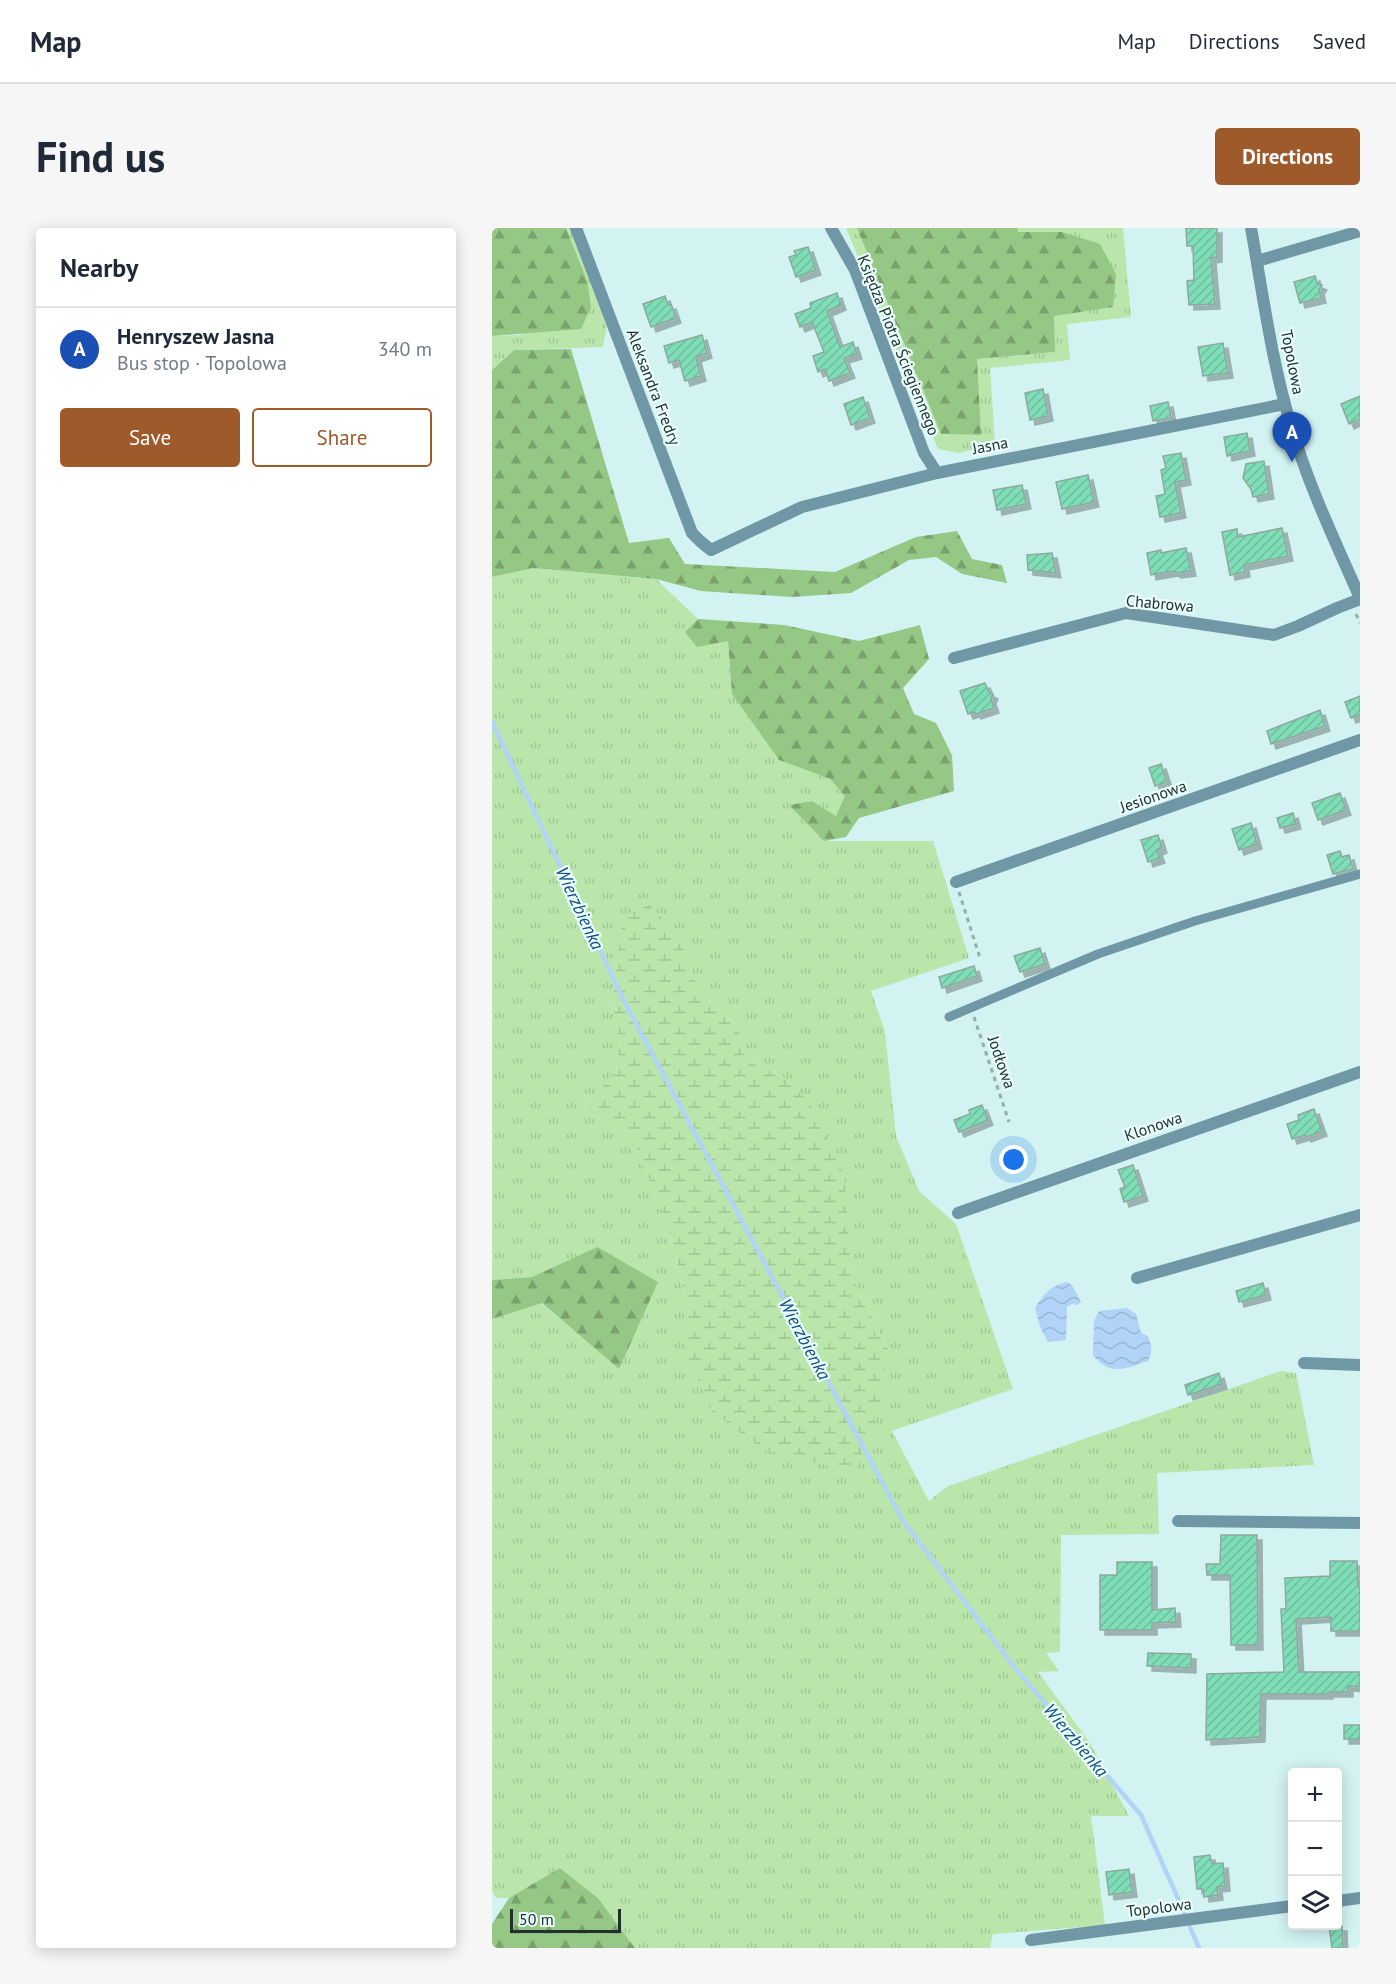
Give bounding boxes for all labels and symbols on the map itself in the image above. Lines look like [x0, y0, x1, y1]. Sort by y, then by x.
street label: Księdza Piotra Ściegiennego [854, 252, 944, 438]
street label: Aleksandra Fredry [623, 326, 686, 448]
street label: Topolowa [1277, 328, 1309, 396]
pin: A [1272, 412, 1312, 462]
street label: Jasna [969, 432, 1010, 458]
street label: Chabrowa [1125, 590, 1195, 616]
street label: Jesionowa [1116, 775, 1189, 817]
water label: Wierzbienka [551, 863, 609, 953]
street label: Jodłowa [983, 1032, 1020, 1091]
street label: Klonowa [1121, 1107, 1185, 1145]
your location [999, 1145, 1028, 1174]
water label: Wierzbienka [774, 1294, 836, 1384]
water label: Wierzbienka [1039, 1699, 1114, 1782]
street label: Topolowa [1125, 1893, 1193, 1921]
scale bar [510, 1906, 621, 1934]

